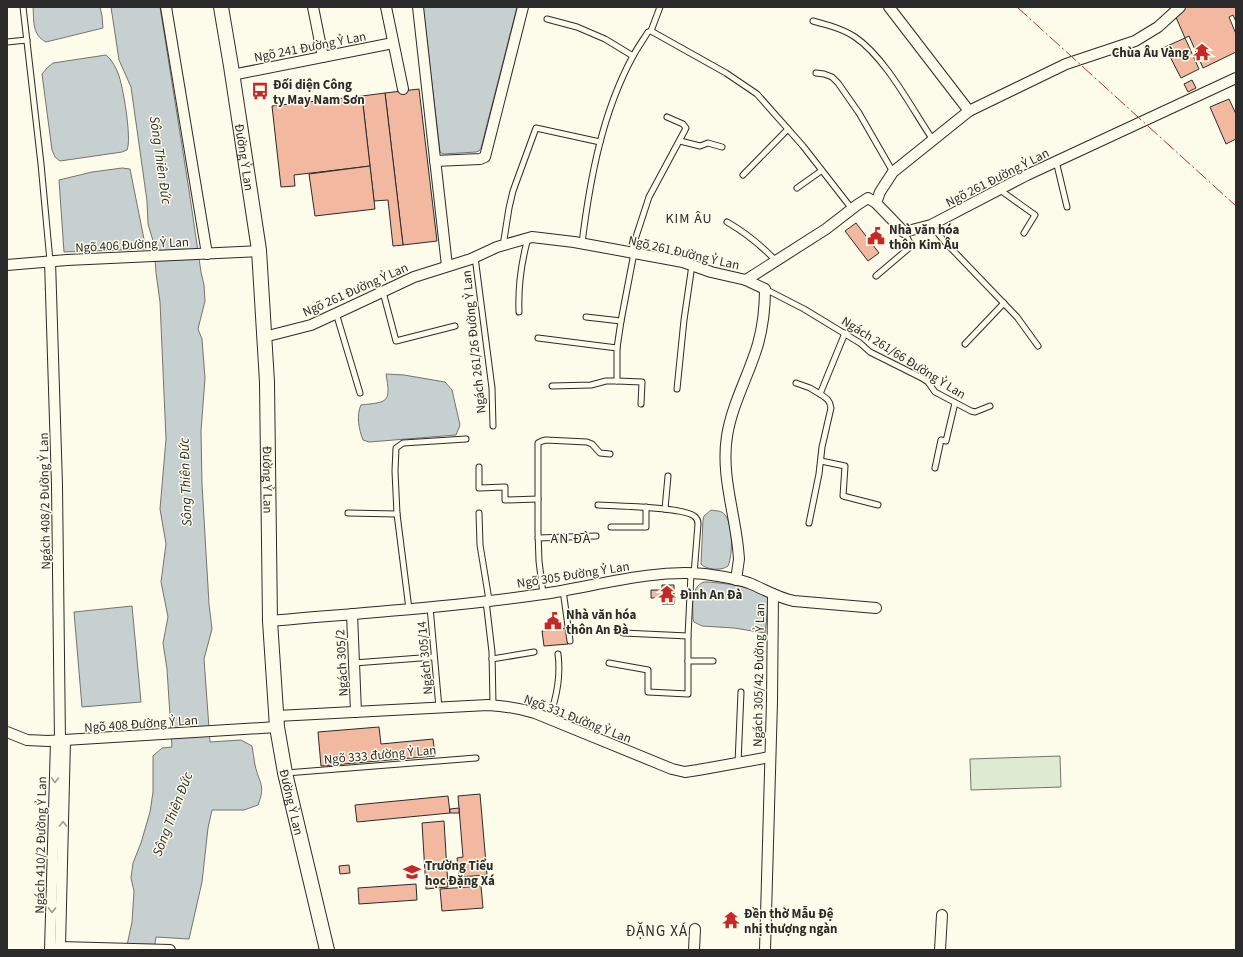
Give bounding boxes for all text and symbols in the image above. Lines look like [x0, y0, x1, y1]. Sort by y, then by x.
street label: Ngõ 241 Đường Ỷ Lan [253, 27, 368, 67]
temple icon: Chùa Âu Vàng [1192, 42, 1212, 62]
place label: Chùa Âu Vàng [1112, 44, 1189, 62]
place label: Đối diện Công ty May Nam Sơn [273, 76, 365, 109]
bus stop icon: Đối diện Công ty May Nam Sơn [250, 81, 270, 101]
water label: Sông Thiên Đức [144, 115, 176, 206]
street label: Đường Ỷ Lan [230, 123, 258, 192]
street label: Ngõ 261 Đường Ỷ Lan [943, 144, 1052, 212]
district label: KIM ÂU [665, 209, 713, 229]
place label: Nhà văn hóa thôn Kim Âu [889, 221, 959, 254]
public building icon: Nhà văn hóa thôn Kim Âu [866, 226, 886, 246]
street label: Ngõ 261 Đường Ỷ Lan [626, 231, 741, 275]
street label: Ngõ 406 Đường Ỷ Lan [75, 233, 189, 257]
street label: Ngõ 261 Đường Ỷ Lan [300, 259, 411, 321]
street label: Ngách 261/26 Đường Ỷ Lan [458, 269, 490, 414]
street label: Ngách 261/66 Đường Ỷ Lan [838, 312, 969, 404]
street label: Ngách 408/2 Đường Ỷ Lan [35, 432, 55, 570]
water label: Sông Thiên Đức [174, 436, 198, 527]
street label: Đường Ỷ Lan [258, 446, 277, 514]
district label: AN ĐÀ [551, 529, 591, 549]
street label: Ngõ 305 Đường Ỷ Lan [516, 557, 631, 593]
temple icon: Đình An Đà [657, 584, 677, 604]
place label: Đình An Đà [680, 586, 743, 604]
street label: Ngách 305/42 Đường Ỷ Lan [749, 603, 769, 747]
place label: Nhà văn hóa thôn An Đà [566, 606, 636, 639]
public building icon: Nhà văn hóa thôn An Đà [543, 611, 563, 631]
street label: Ngách 305/14 [413, 620, 437, 695]
street label: Ngách 305/2 [331, 629, 353, 697]
street label: Ngõ 331 Đường Ỷ Lan [521, 690, 634, 748]
street label: Ngõ 408 Đường Ỷ Lan [84, 711, 198, 737]
street label: Ngõ 333 đường Ỷ Lan [323, 741, 437, 769]
street label: Đường Ỷ Lan [274, 767, 307, 837]
water label: Sông Thiên Đức [148, 768, 199, 859]
street label: Ngách 410/2 Đường Ỷ Lan [31, 776, 51, 914]
one-way arrow [51, 777, 59, 783]
one-way arrow [59, 821, 68, 827]
place label: Trường Tiểu học Đặng Xá [425, 857, 495, 890]
school or university icon: Trường Tiểu học Đặng Xá [402, 862, 422, 882]
place label: Đền thờ Mẫu Đệ nhị thượng ngàn [744, 905, 837, 938]
one-way arrow [47, 907, 56, 913]
temple icon: Đền thờ Mẫu Đệ nhị thượng ngàn [721, 910, 741, 930]
district label: ĐẶNG XÁ [626, 921, 688, 942]

